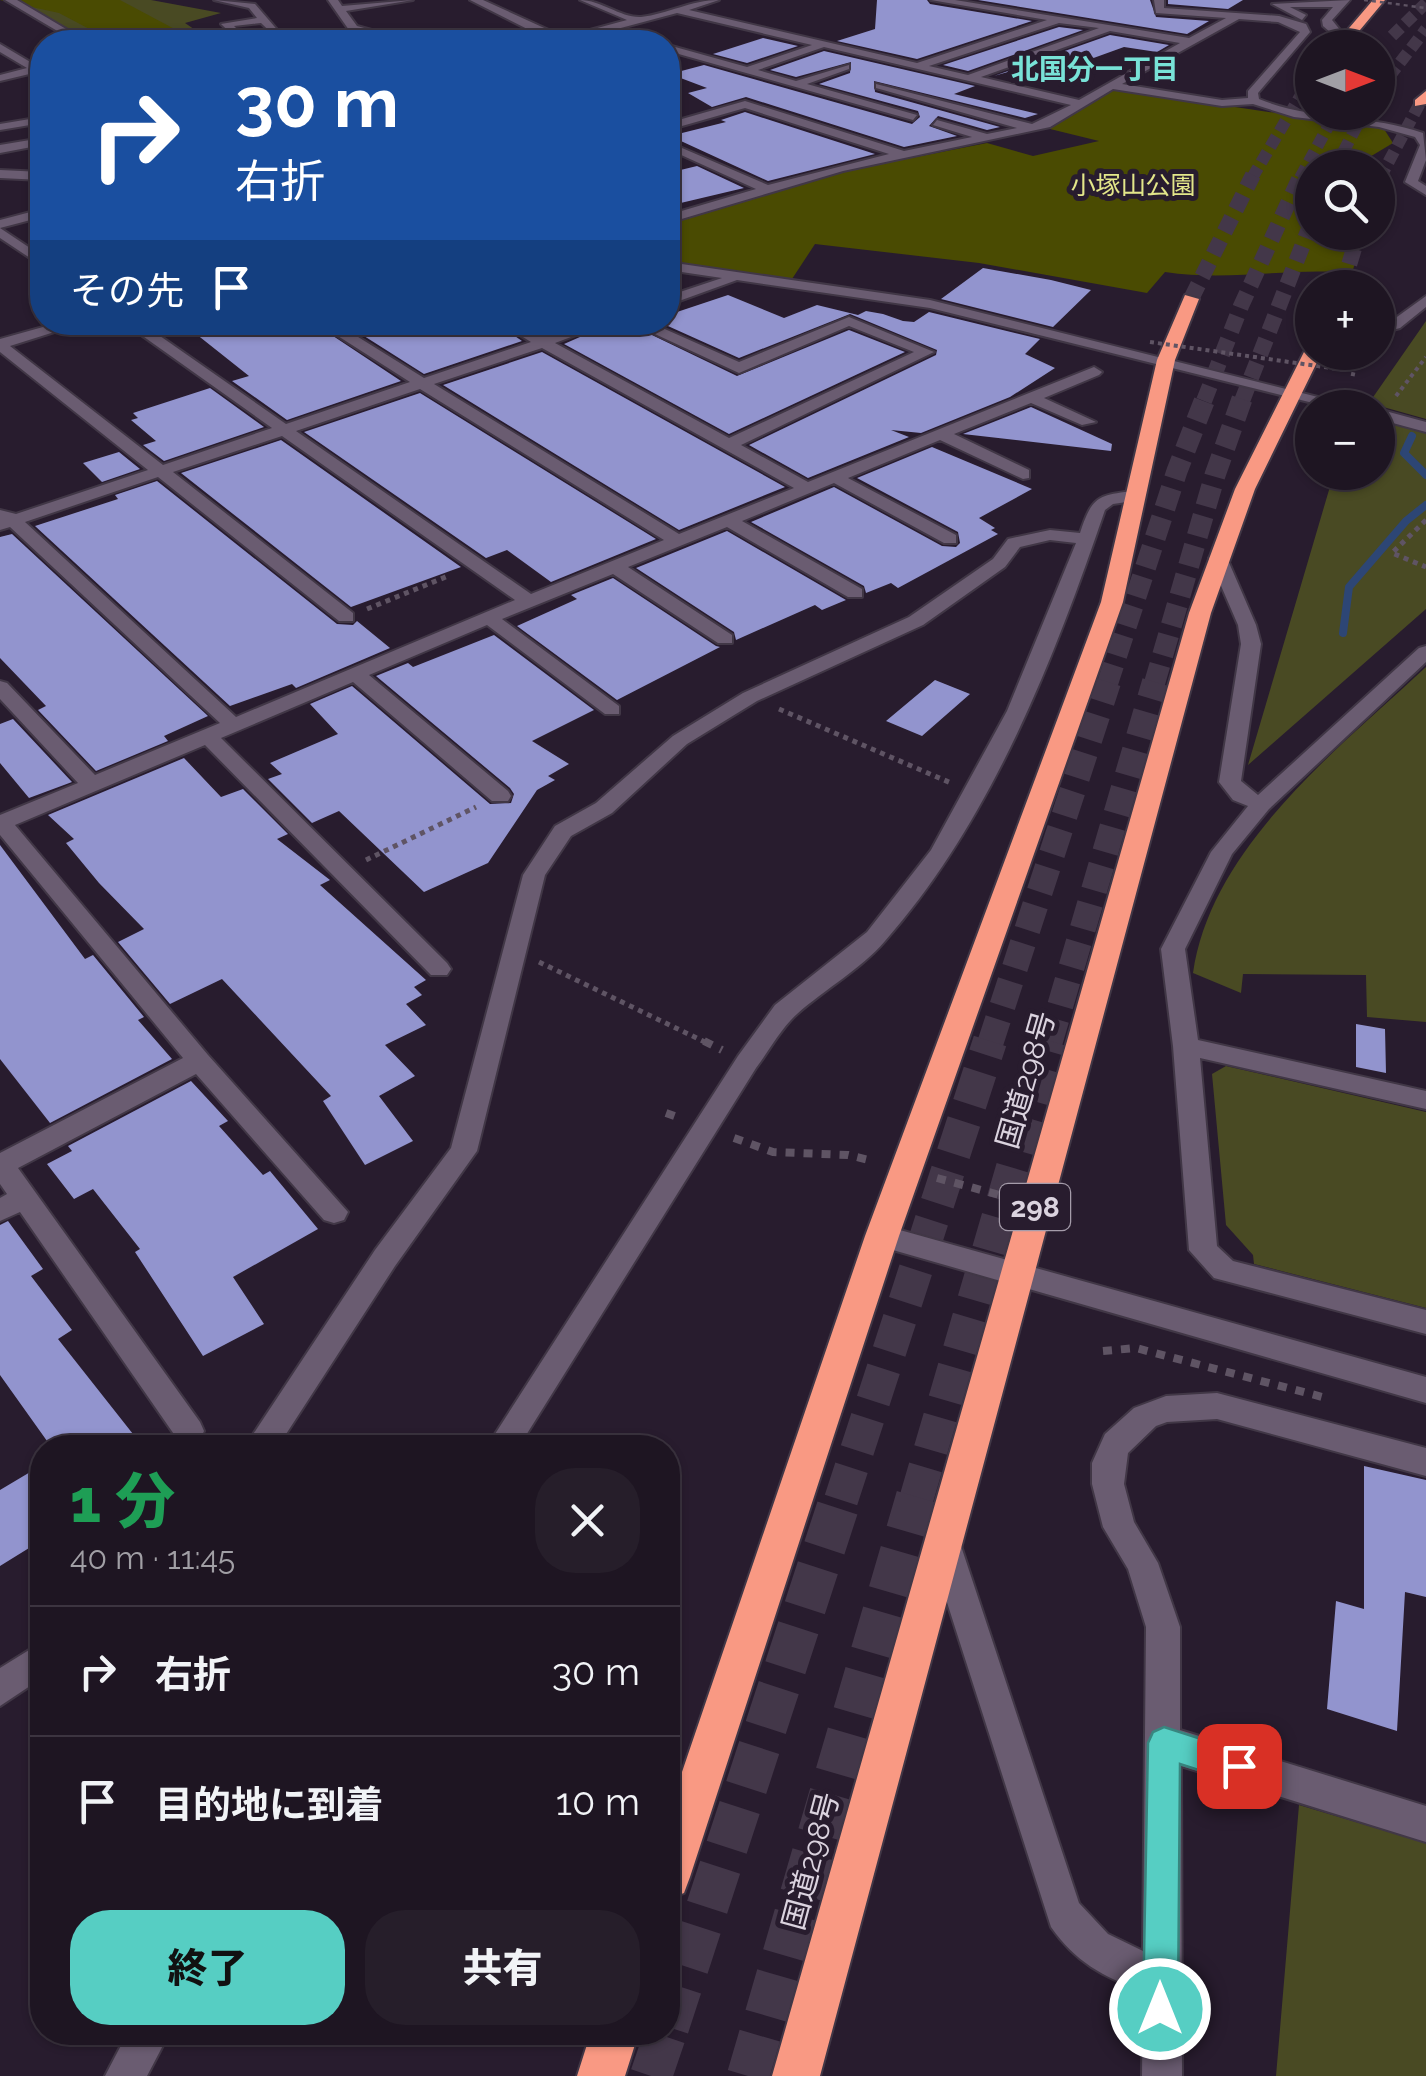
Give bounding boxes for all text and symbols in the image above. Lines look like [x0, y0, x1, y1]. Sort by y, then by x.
north arrow [1295, 30, 1395, 130]
map controls [1295, 30, 1395, 490]
district label: 北国分一丁目 [1011, 53, 1179, 86]
text: 30 m [235, 61, 399, 143]
icon: right [70, 70, 200, 200]
button: search [1295, 150, 1395, 250]
text: 右折 [235, 155, 325, 208]
park label: 小塚山公園 [1070, 170, 1196, 200]
icon: arrive [204, 260, 259, 315]
text: その先 [70, 268, 184, 313]
button: + [1295, 270, 1395, 370]
button: − [1295, 390, 1395, 490]
street label: 国道298号 [989, 1007, 1062, 1152]
road number: 298 [1000, 1184, 1070, 1230]
text: 1 分 [70, 1466, 175, 1536]
button: close [535, 1468, 640, 1573]
text: 40 m · 11:45 [70, 1539, 235, 1576]
icon: right [70, 1644, 125, 1699]
text: 30 m [552, 1649, 640, 1694]
text: 右折 [155, 1652, 231, 1697]
pin [1197, 1724, 1282, 1809]
icon: arrive [1212, 1739, 1267, 1794]
icon: arrive [70, 1774, 125, 1829]
text: 10 m [556, 1779, 640, 1824]
text: 目的地に到着 [155, 1782, 383, 1827]
street label: 国道298号 [775, 1788, 846, 1933]
button: 終了 [70, 1910, 345, 2025]
button: 共有 [365, 1910, 640, 2025]
position arrow [1108, 1957, 1212, 2061]

